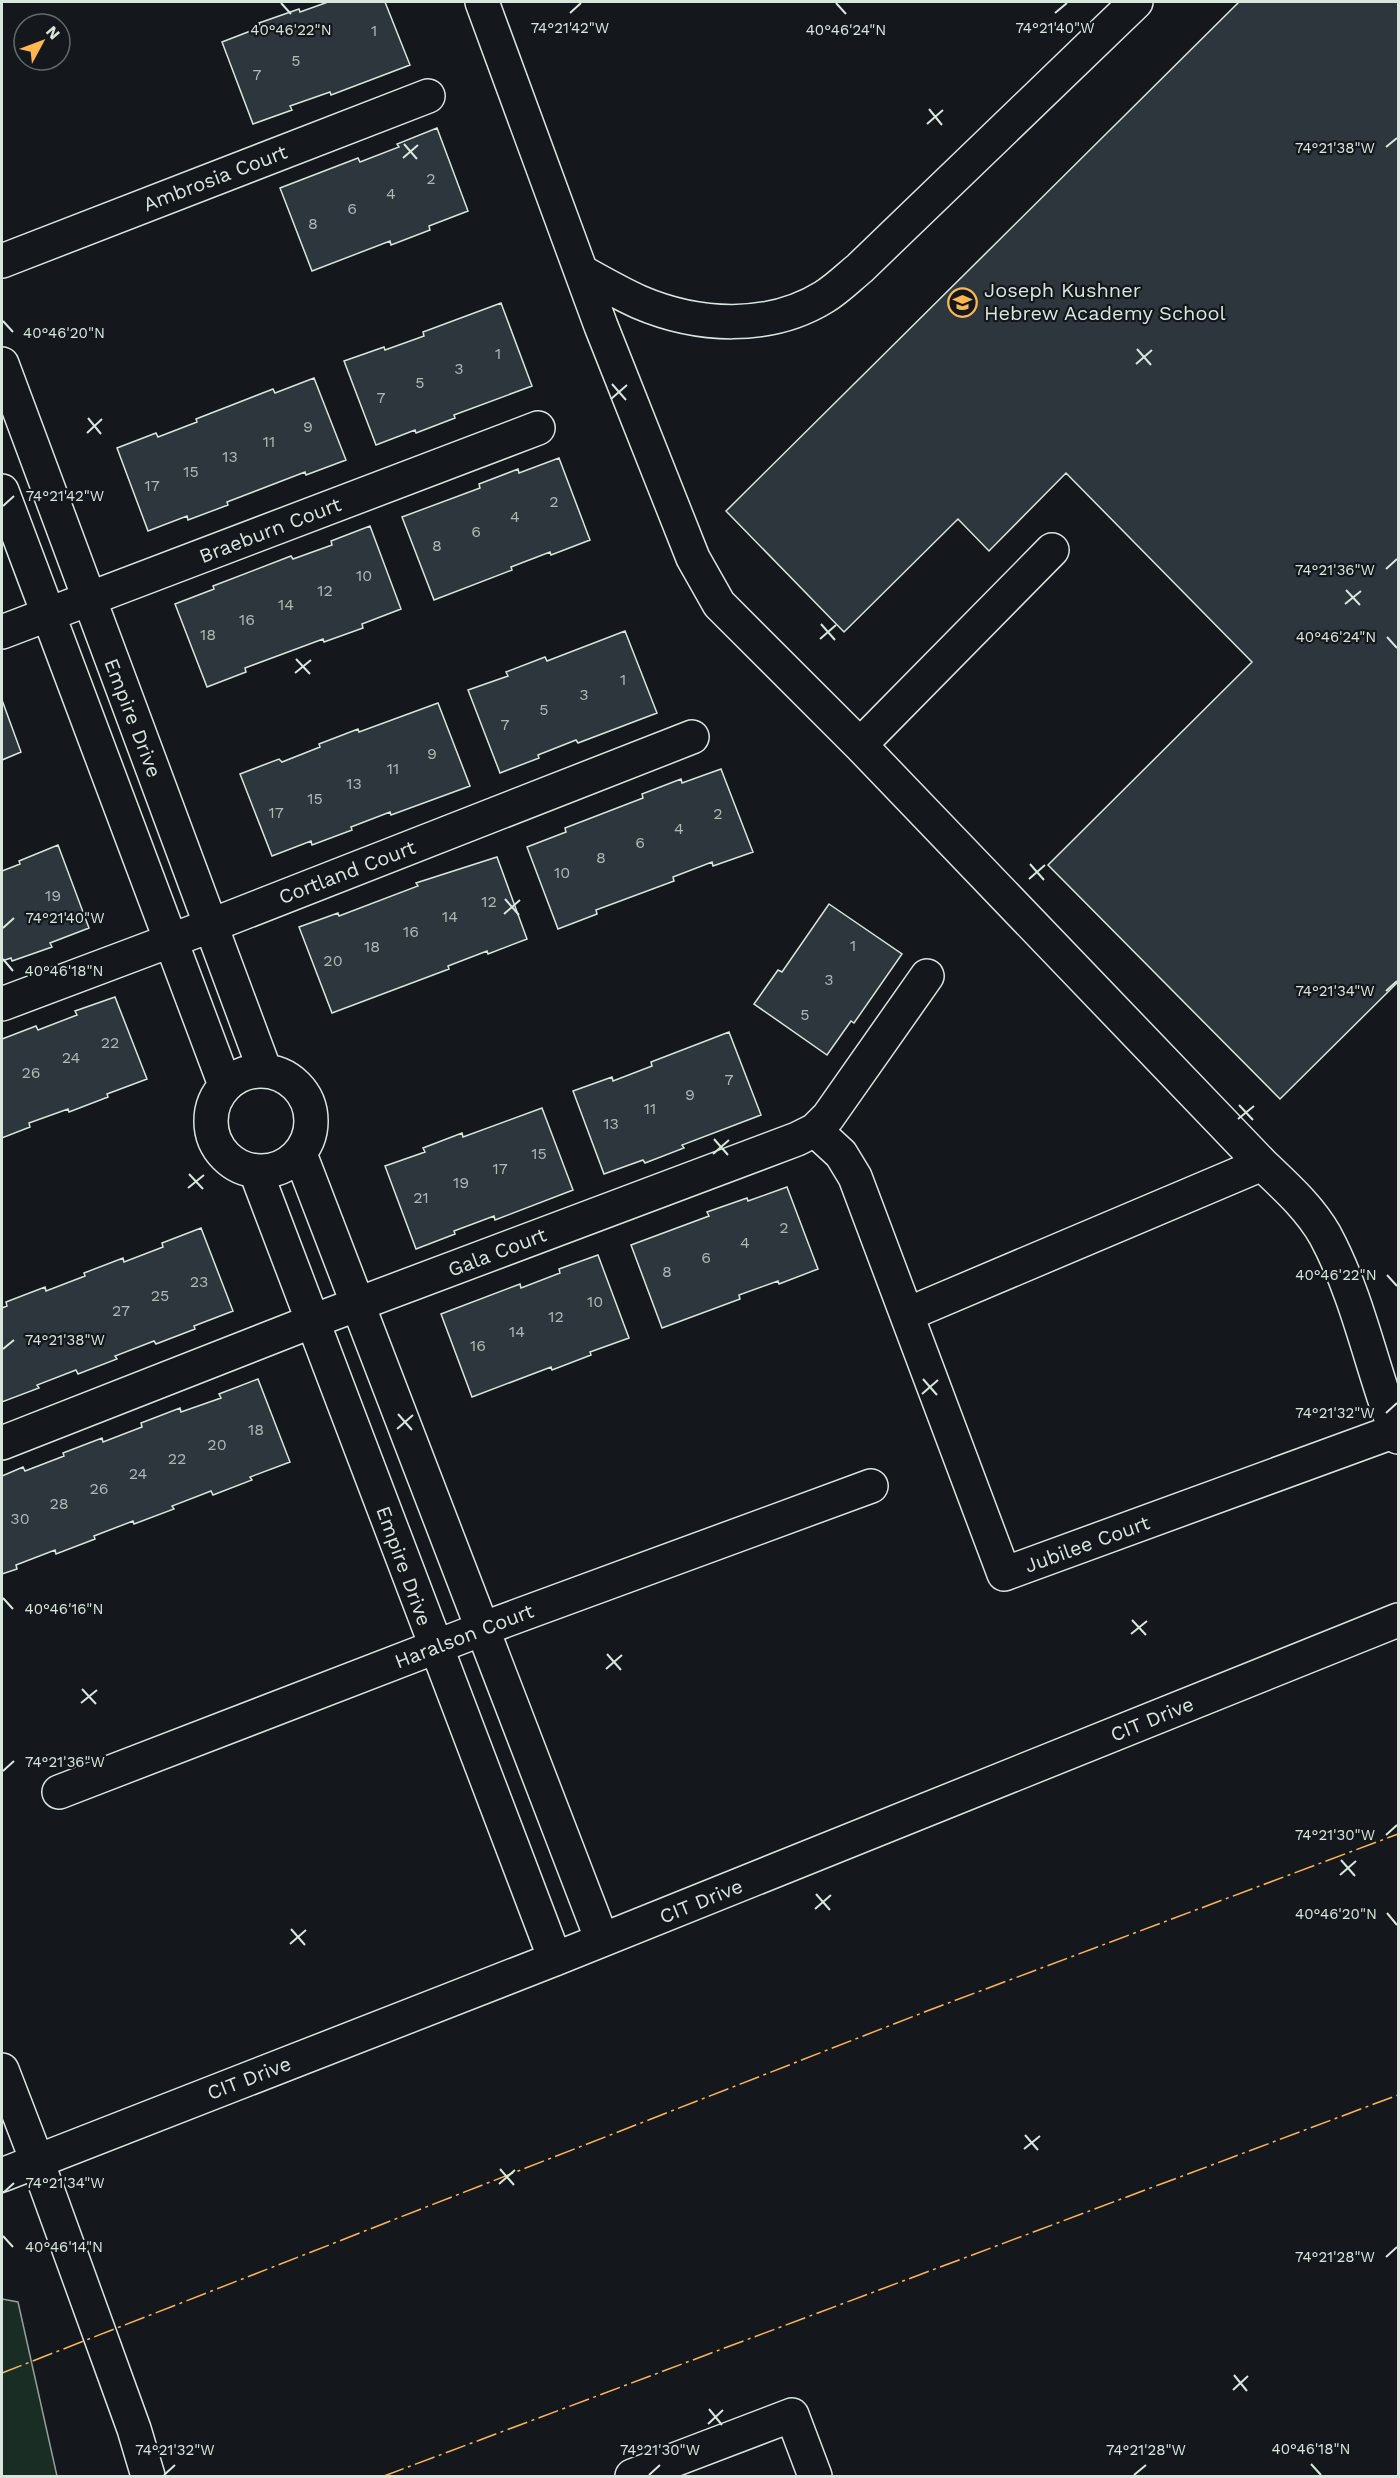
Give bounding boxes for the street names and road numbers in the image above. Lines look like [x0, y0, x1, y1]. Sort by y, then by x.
street label: Ambrosia Court [140, 139, 291, 216]
street label: Braeburn Court [196, 492, 345, 568]
street label: Empire Drive [99, 655, 167, 781]
street label: Cortland Court [275, 835, 419, 909]
street label: Gala Court [444, 1222, 550, 1282]
street label: Empire Drive [371, 1503, 437, 1629]
street label: Jubilee Court [1021, 1510, 1153, 1578]
street label: Haralson Court [391, 1598, 537, 1674]
street label: CIT Drive [1107, 1691, 1197, 1747]
street label: CIT Drive [656, 1873, 746, 1929]
street label: CIT Drive [204, 2051, 294, 2105]

